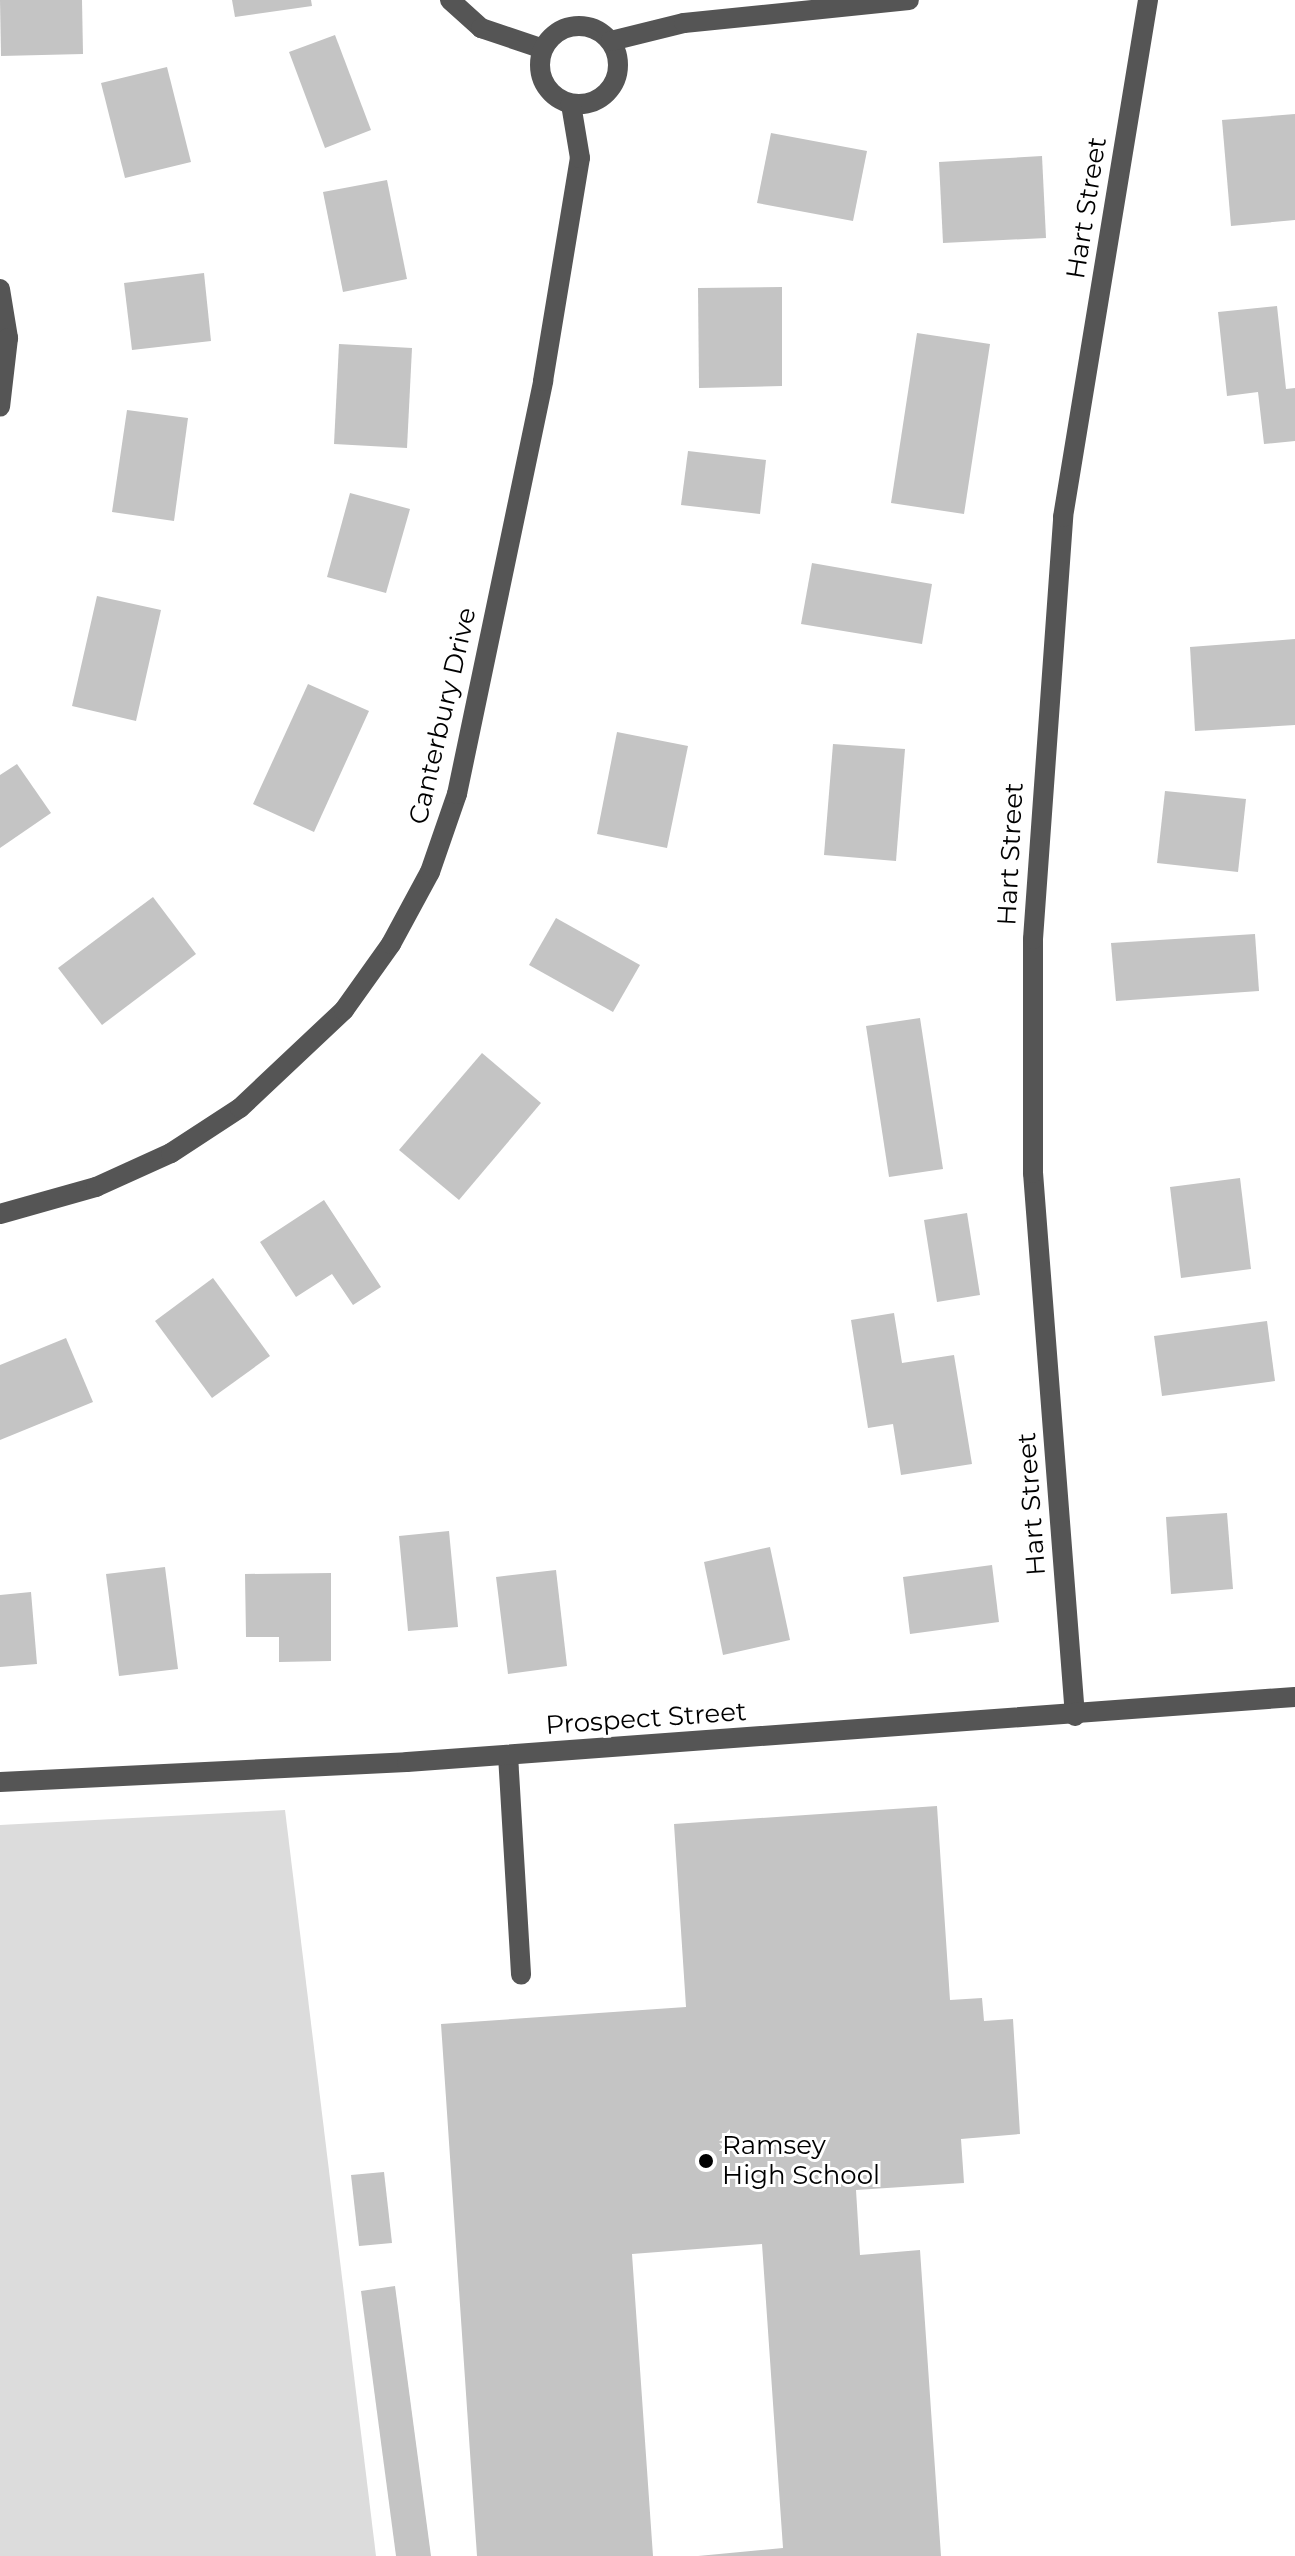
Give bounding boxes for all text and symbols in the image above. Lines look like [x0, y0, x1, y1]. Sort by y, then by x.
street label: Hart Street [1060, 135, 1114, 281]
street label: Canterbury Drive [403, 605, 483, 827]
street label: Hart Street [992, 782, 1030, 926]
street label: Hart Street [1011, 1431, 1053, 1577]
street label: Prospect Street [545, 1696, 747, 1742]
place label: Ramsey High School [722, 2130, 880, 2192]
marker: Ramsey High School [697, 2152, 715, 2170]

